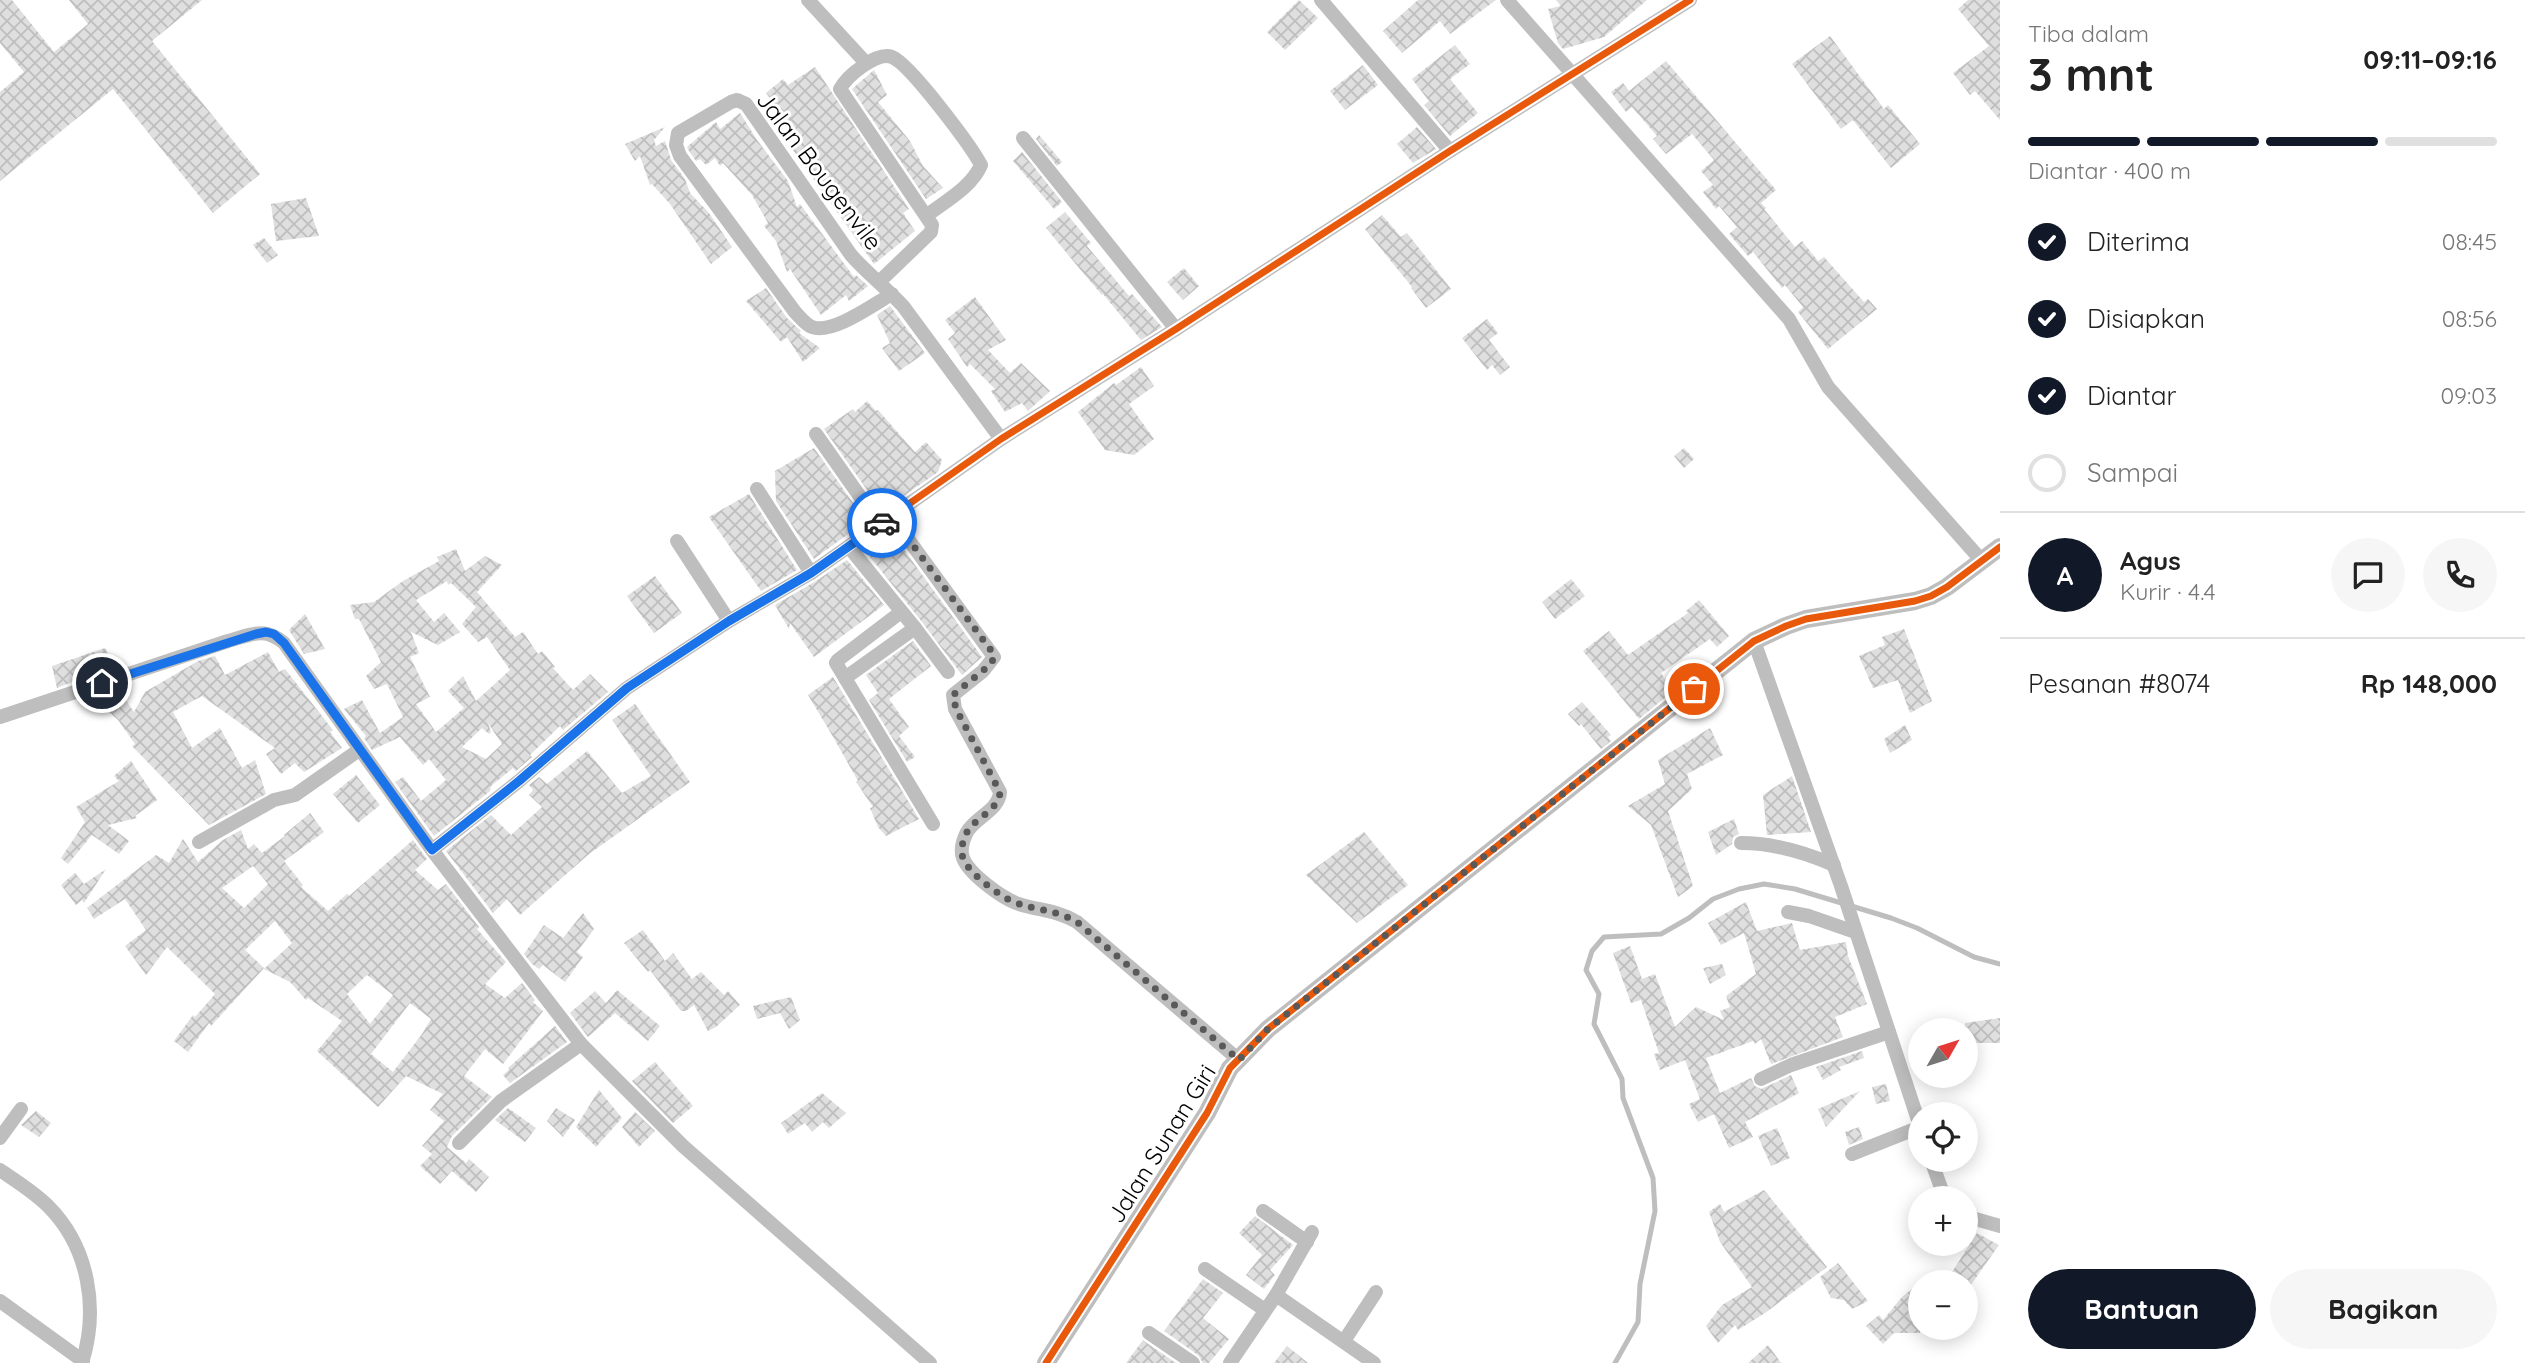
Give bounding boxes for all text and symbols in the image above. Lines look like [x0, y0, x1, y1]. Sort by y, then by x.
text: Tiba dalam [2028, 19, 2149, 48]
text: 09:11–09:16 [2363, 43, 2497, 76]
text: 3 mnt [2028, 45, 2154, 103]
street label: Jalan Bougenvile [750, 85, 889, 256]
text: Diantar · 400 m [2028, 156, 2191, 185]
icon: check [2028, 223, 2066, 261]
text: Diterima [2087, 225, 2190, 258]
text: 08:45 [2442, 227, 2497, 256]
icon: check [2028, 300, 2066, 338]
text: Disiapkan [2087, 302, 2205, 335]
text: 08:56 [2442, 304, 2497, 333]
icon: check [2028, 377, 2066, 415]
text: Diantar [2087, 379, 2177, 412]
text: 09:03 [2440, 381, 2497, 410]
text: Sampai [2087, 456, 2178, 489]
courier [847, 488, 917, 558]
icon: car [863, 504, 901, 542]
button: chat [2331, 538, 2405, 612]
button: phone [2423, 538, 2497, 612]
text: Agus [2120, 544, 2181, 577]
text: A [2057, 559, 2073, 592]
text: Kurir · 4.4 [2120, 577, 2216, 606]
pin [72, 653, 132, 713]
pin [1664, 659, 1724, 719]
icon: home [83, 664, 121, 702]
text: Pesanan #8074 [2028, 667, 2210, 700]
text: Rp 148,000 [2361, 667, 2497, 700]
icon: bag [1675, 670, 1713, 708]
north arrow [1908, 1018, 1978, 1088]
map controls [1908, 1018, 1978, 1340]
street label: Jalan Sunan Giri [1100, 1059, 1222, 1228]
button: locate [1908, 1102, 1978, 1172]
button: + [1908, 1186, 1978, 1256]
button: Bantuan [2028, 1269, 2256, 1349]
button: Bagikan [2270, 1269, 2497, 1349]
button: − [1908, 1270, 1978, 1340]

